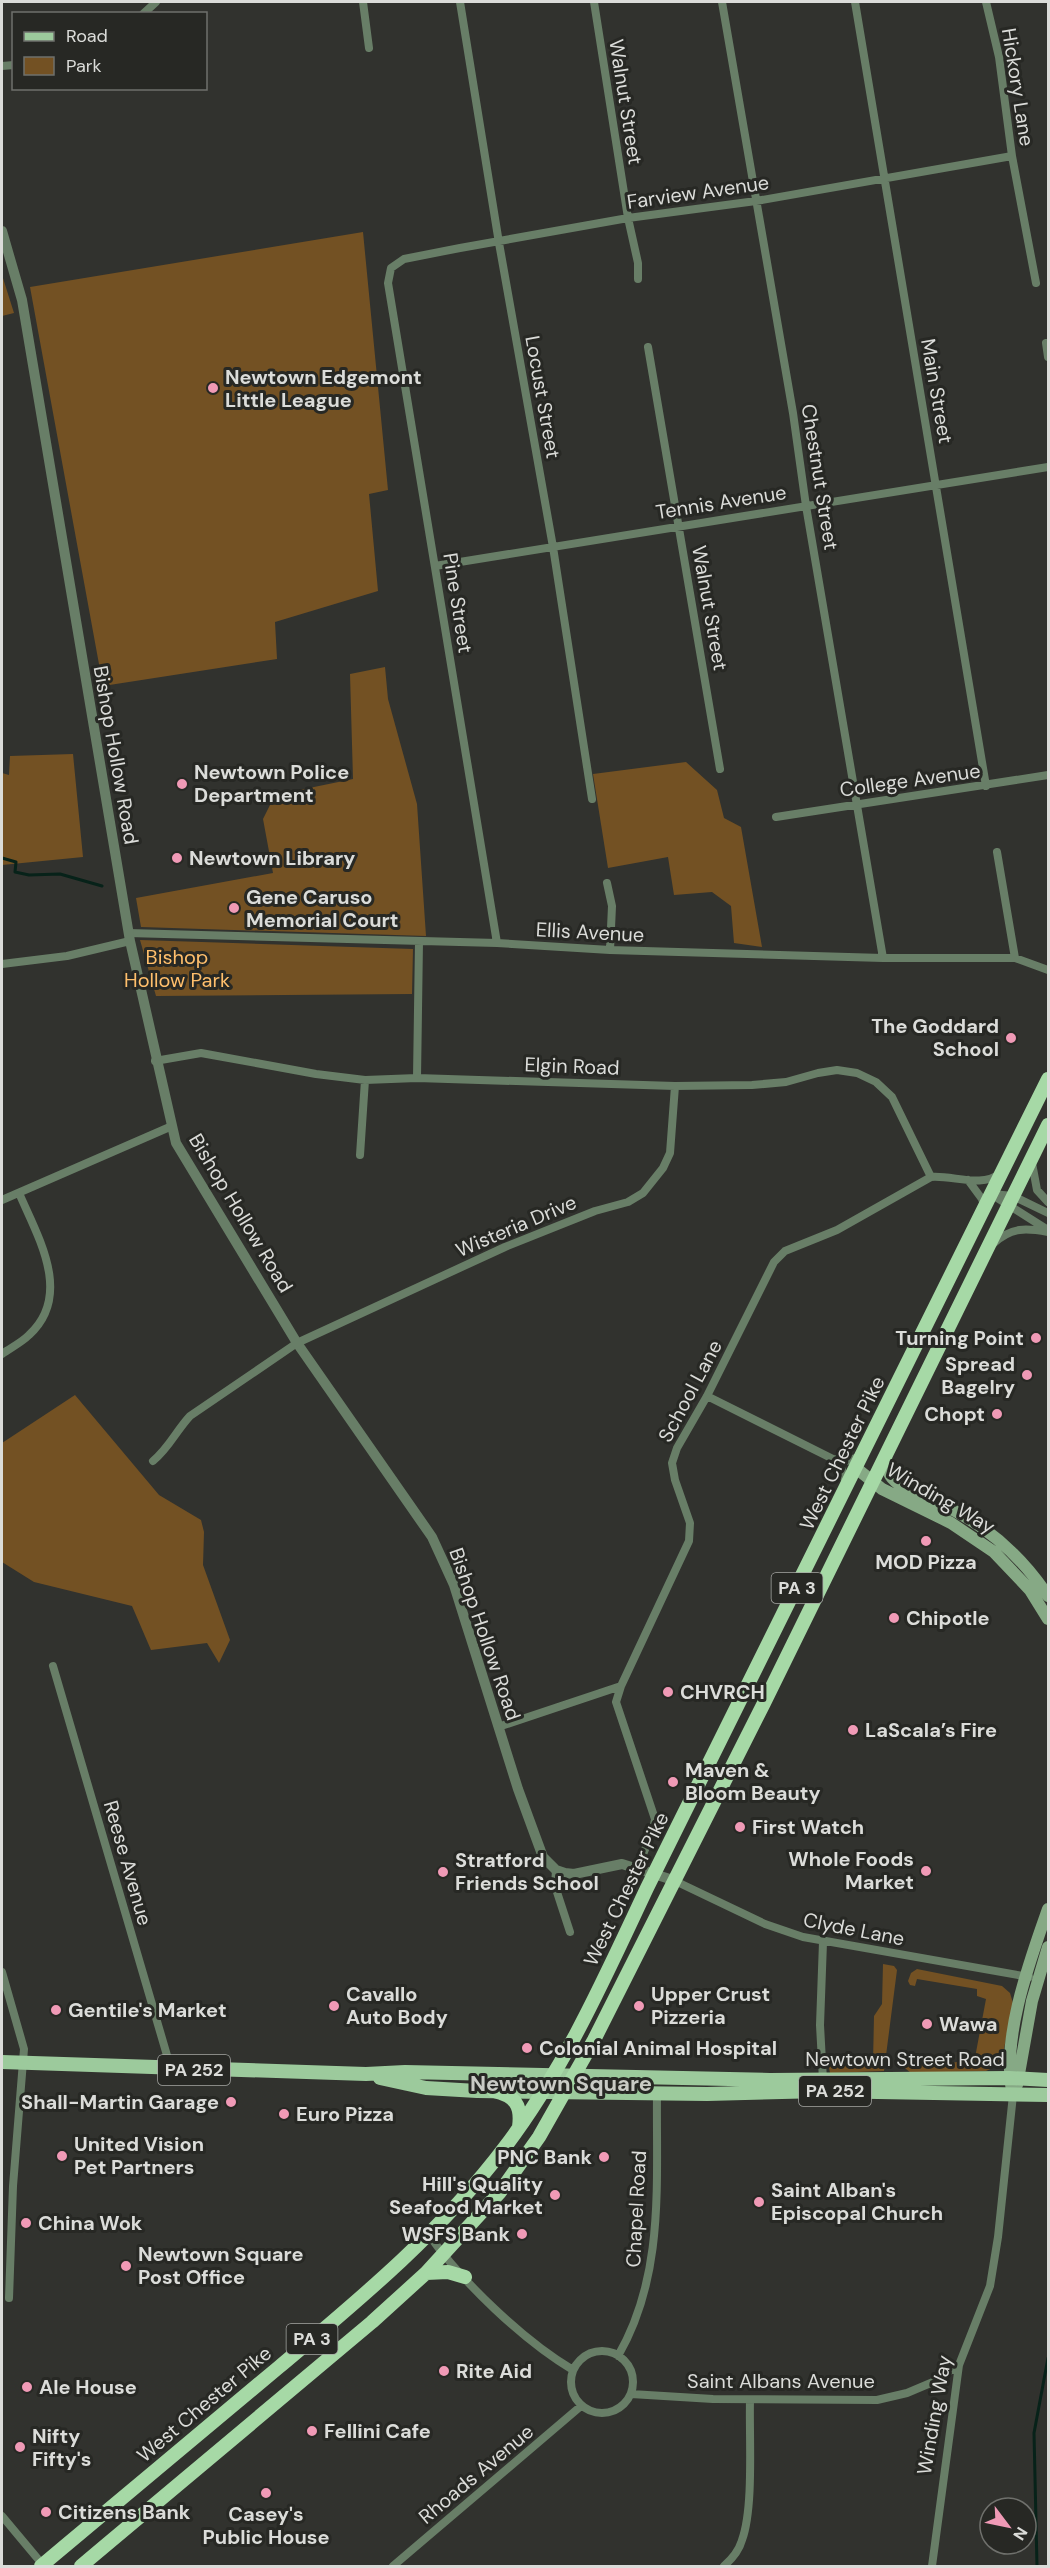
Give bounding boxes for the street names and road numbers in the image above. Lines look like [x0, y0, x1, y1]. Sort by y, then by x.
street label: Hickory Lane [996, 26, 1040, 148]
street label: Walnut Street [603, 37, 649, 167]
street label: Farview Avenue [625, 169, 771, 215]
street label: Locust Street [519, 334, 567, 461]
street label: Main Street [915, 337, 959, 446]
street label: Chestnut Street [796, 402, 844, 552]
street label: Tennis Avenue [654, 479, 788, 525]
street label: Walnut Street [686, 543, 734, 673]
street label: Pine Street [437, 551, 479, 655]
street label: Bishop Hollow Road [87, 664, 145, 846]
street label: College Avenue [838, 757, 982, 803]
street label: Ellis Avenue [535, 916, 645, 948]
street label: Elgin Road [524, 1051, 620, 1081]
street label: Bishop Hollow Road [183, 1129, 299, 1297]
street label: Wisteria Drive [452, 1189, 580, 1263]
street label: School Lane [652, 1335, 728, 1447]
street label: West Chester Pike [793, 1372, 891, 1534]
street label: Winding Way [882, 1456, 1000, 1540]
street label: Bishop Hollow Road [443, 1544, 527, 1724]
road number: PA 3 [772, 1573, 822, 1603]
street label: Reese Avenue [98, 1798, 158, 1928]
street label: West Chester Pike [577, 1808, 675, 1970]
street label: Clyde Lane [801, 1906, 907, 1952]
street label: Newtown Street Road [805, 2046, 1005, 2072]
road number: PA 252 [158, 2055, 230, 2085]
road number: PA 252 [799, 2076, 871, 2106]
street label: Chapel Road [620, 2150, 652, 2268]
road number: PA 3 [286, 2324, 338, 2354]
street label: West Chester Pike [131, 2340, 277, 2468]
street label: Winding Way [911, 2353, 957, 2477]
street label: Saint Albans Avenue [687, 2368, 875, 2394]
street label: Rhoads Avenue [413, 2418, 539, 2530]

